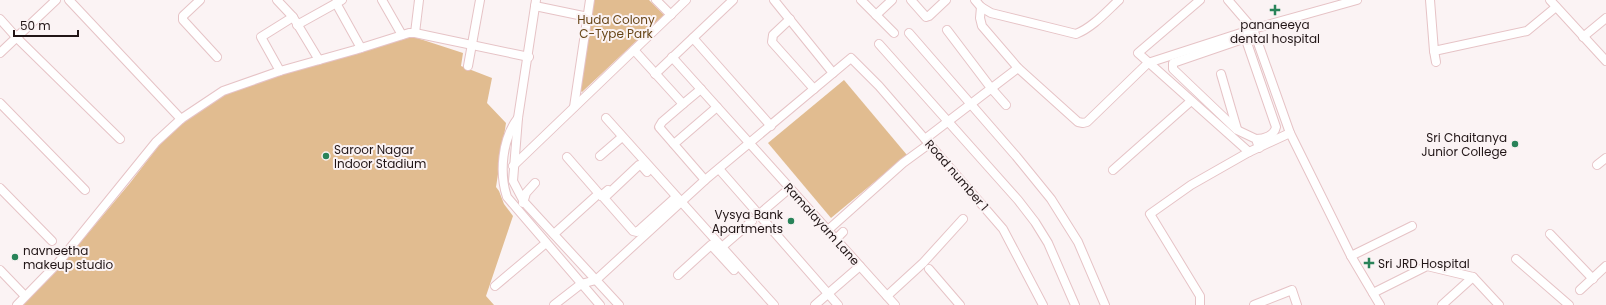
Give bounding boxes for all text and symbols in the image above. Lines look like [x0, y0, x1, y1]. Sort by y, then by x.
marker: pananeeya dental hospital [1269, 4, 1281, 16]
park label: Huda Colony C-Type Park [577, 11, 655, 42]
scale bar [14, 12, 78, 38]
place label: pananeeya dental hospital [1230, 16, 1320, 47]
text: 50 m [20, 17, 51, 34]
place label: Sri Chaitanya Junior College [1421, 129, 1507, 160]
street label: Road number 1 [921, 136, 993, 214]
marker: Sri Chaitanya Junior College [1510, 139, 1520, 149]
place label: Saroor Nagar Indoor Stadium [334, 141, 426, 172]
marker: Saroor Nagar Indoor Stadium [321, 151, 331, 161]
street label: Ramalayam Lane [780, 179, 864, 269]
place label: Vysya Bank Apartments [712, 206, 784, 237]
marker: Vysya Bank Apartments [786, 216, 796, 226]
place label: navneetha makeup studio [23, 242, 113, 273]
marker: navneetha makeup studio [10, 252, 20, 262]
place label: Sri JRD Hospital [1378, 255, 1470, 272]
marker: Sri JRD Hospital [1363, 257, 1375, 269]

